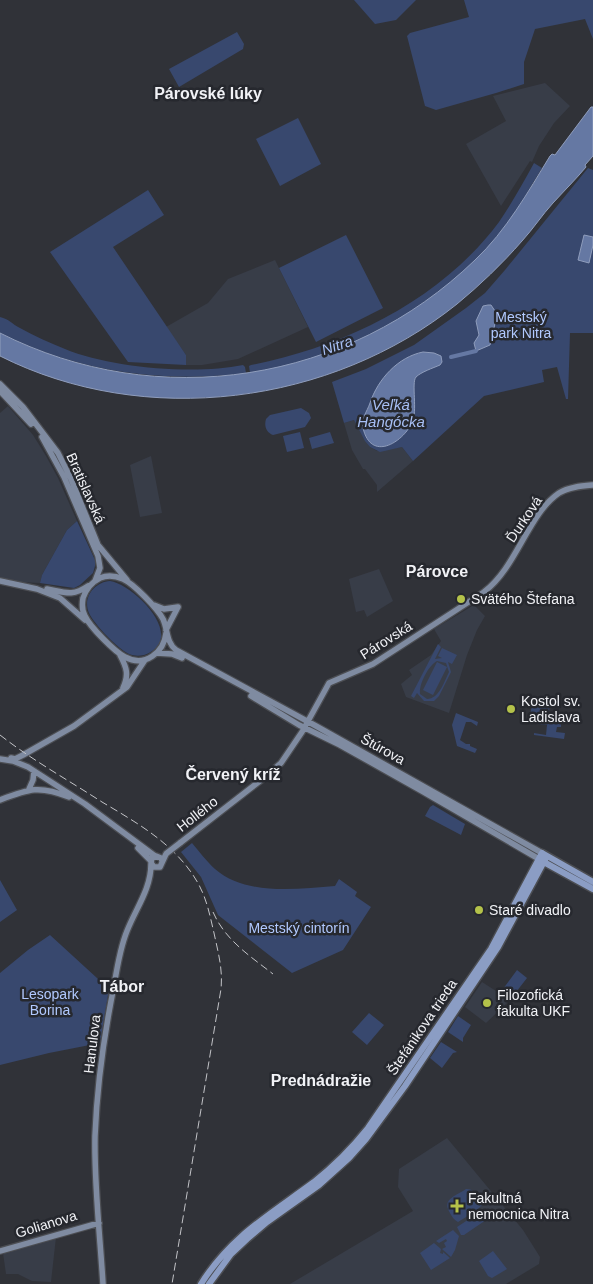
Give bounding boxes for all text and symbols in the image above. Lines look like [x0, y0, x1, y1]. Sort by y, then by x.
district label: Párovské lúky [154, 85, 262, 102]
park label: Mestský park Nitra [491, 309, 552, 341]
water label: Nitra [319, 332, 355, 358]
water label: Veľká Hangócka [357, 396, 425, 430]
street label: Bratislavská [63, 450, 109, 526]
street label: Ďurková [503, 493, 545, 545]
district label: Párovce [406, 563, 468, 580]
place label: Svätého Štefana [471, 591, 575, 607]
marker: Svätého Štefana [455, 593, 467, 605]
street label: Párovská [357, 618, 415, 662]
place label: Kostol sv. Ladislava [521, 693, 581, 725]
marker: Kostol sv. Ladislava [505, 703, 517, 715]
street label: Štúrova [358, 730, 408, 768]
district label: Červený kríž [185, 765, 281, 783]
street label: Hollého [173, 793, 221, 835]
place label: Staré divadlo [489, 902, 571, 918]
marker: Staré divadlo [473, 904, 485, 916]
park label: Mestský cintorín [248, 920, 350, 936]
street label: Štefánikova trieda [384, 976, 460, 1078]
district label: Tábor [100, 978, 144, 995]
park label: Lesopark Borina [21, 986, 80, 1018]
place label: Filozofická fakulta UKF [497, 987, 570, 1019]
marker: Filozofická fakulta UKF [481, 997, 493, 1009]
street label: Hanulova [80, 1013, 104, 1074]
district label: Prednádražie [271, 1072, 371, 1089]
place label: Fakultná nemocnica Nitra [468, 1190, 569, 1222]
marker: Fakultná nemocnica Nitra [450, 1199, 464, 1213]
street label: Golianova [14, 1207, 79, 1241]

